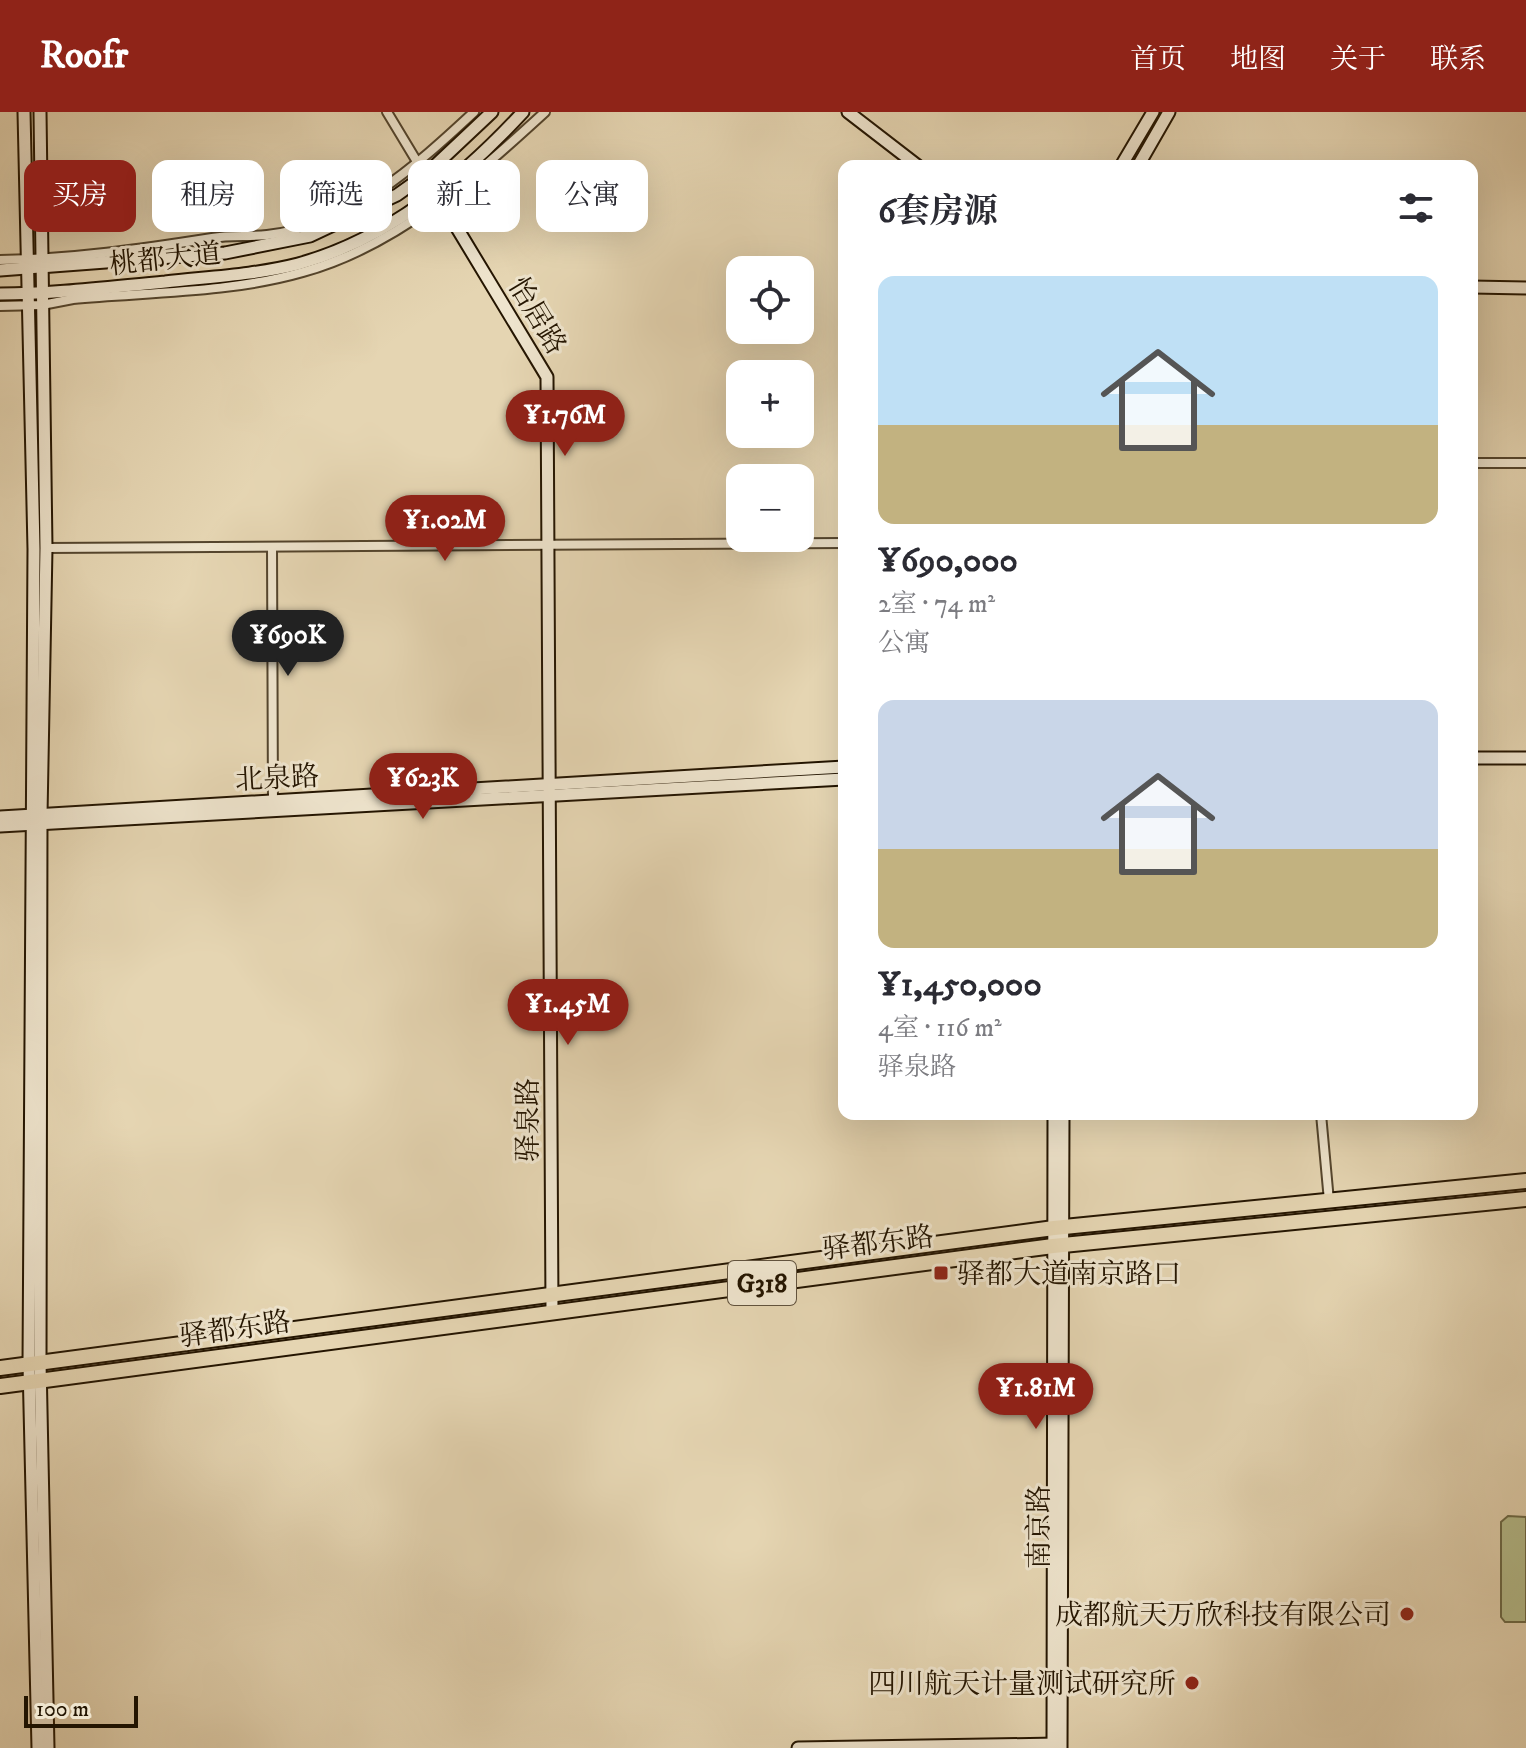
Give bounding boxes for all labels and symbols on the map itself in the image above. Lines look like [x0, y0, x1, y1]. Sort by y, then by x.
street label: 桃都大道 [108, 236, 223, 283]
street label: 怡居路 [500, 271, 573, 361]
pin: ¥1.76M [500, 390, 630, 458]
pin: ¥1.02M [380, 495, 510, 563]
pin: ¥690K [232, 610, 344, 678]
pin: ¥623K [367, 753, 479, 821]
street label: 北泉路 [234, 759, 320, 798]
pin: ¥1.45M [503, 979, 633, 1047]
street label: 驿泉路 [511, 1078, 546, 1162]
street label: 驿都东路 [820, 1219, 936, 1268]
place label: 驿都大道南京路口 [957, 1257, 1181, 1292]
road number: G318 [728, 1261, 796, 1305]
marker: 驿都大道南京路口 [932, 1264, 950, 1282]
street label: 驿都东路 [177, 1304, 293, 1355]
pin: ¥1.81M [971, 1363, 1101, 1431]
street label: 南京路 [1022, 1485, 1057, 1569]
place label: 成都航天万欣科技有限公司 [1055, 1598, 1391, 1633]
marker: 成都航天万欣科技有限公司 [1398, 1605, 1416, 1623]
place label: 四川航天计量测试研究所 [868, 1667, 1176, 1702]
marker: 四川航天计量测试研究所 [1183, 1674, 1201, 1692]
scale bar [24, 1692, 138, 1728]

